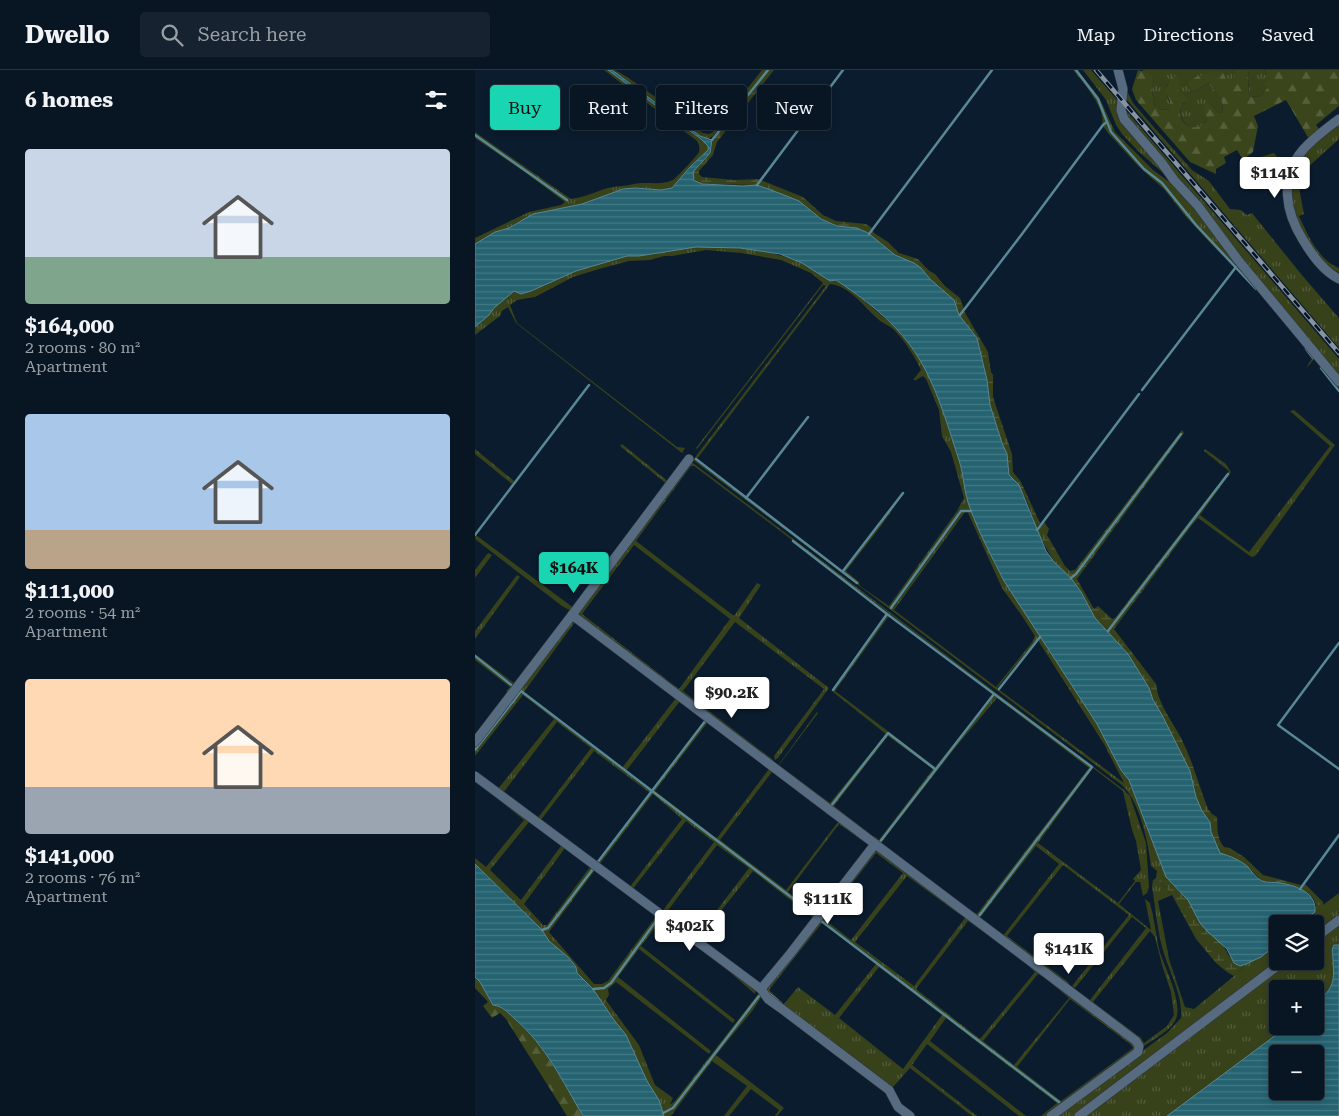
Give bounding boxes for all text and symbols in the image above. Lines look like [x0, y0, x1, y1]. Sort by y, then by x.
search box [140, 12, 490, 57]
text: Dwello [25, 21, 110, 49]
icon: search [158, 21, 186, 49]
text: Search here [198, 23, 307, 46]
text: Map [1077, 24, 1115, 45]
text: Directions [1143, 24, 1234, 45]
text: Saved [1262, 24, 1314, 45]
chip: Buy [490, 85, 560, 130]
chip: Rent [570, 85, 646, 130]
chip: Filters [656, 85, 747, 130]
chip: New [757, 85, 831, 130]
icon: filters [422, 86, 450, 114]
text: 6 homes [25, 88, 113, 112]
pin: $114K [1240, 156, 1310, 199]
text: $114K [1251, 163, 1299, 182]
icon: home [193, 182, 283, 272]
text: $164,000 [25, 314, 114, 338]
text: 2 rooms · 80 m² [25, 338, 140, 357]
text: Apartment [25, 357, 108, 376]
icon: home [193, 447, 283, 537]
pin: $164K [539, 552, 609, 594]
text: $164K [550, 558, 598, 577]
text: $111,000 [25, 579, 114, 603]
text: 2 rooms · 54 m² [25, 603, 140, 622]
text: Apartment [25, 622, 108, 641]
pin: $90.2K [691, 676, 773, 719]
text: $90.2K [705, 683, 759, 702]
icon: home [193, 712, 283, 802]
text: $141,000 [25, 844, 114, 868]
text: 2 rooms · 76 m² [25, 868, 140, 887]
pin: $111K [793, 882, 863, 925]
text: Apartment [25, 887, 108, 906]
text: $111K [804, 889, 852, 908]
pin: $402K [655, 910, 725, 952]
map controls [1269, 915, 1324, 1100]
button: layers [1269, 915, 1324, 970]
text: $402K [666, 916, 714, 935]
pin: $141K [1034, 932, 1104, 975]
text: $141K [1045, 939, 1093, 958]
button: + [1269, 980, 1324, 1035]
button: − [1269, 1045, 1324, 1100]

